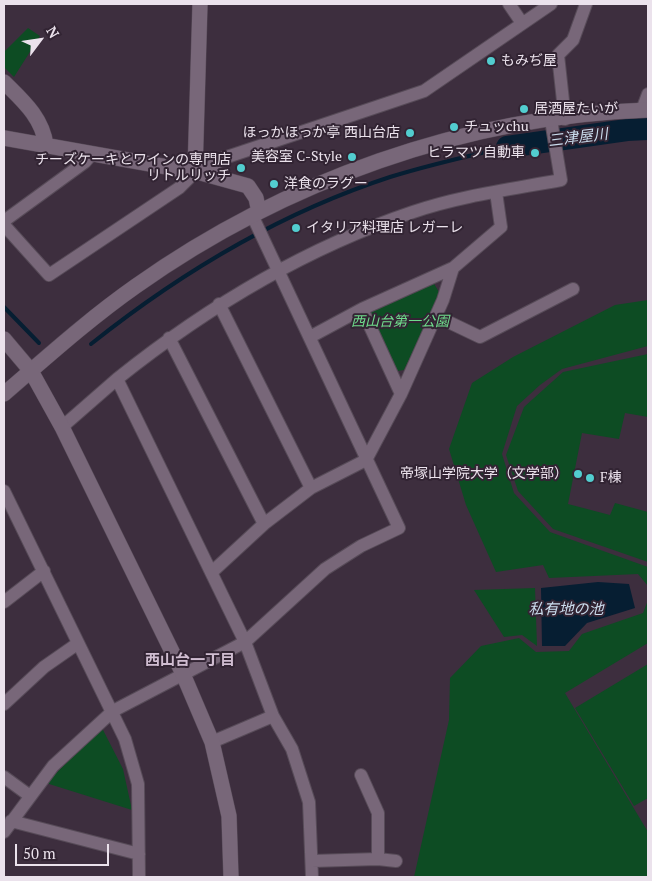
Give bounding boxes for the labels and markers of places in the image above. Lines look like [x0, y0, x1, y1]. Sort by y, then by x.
place label: もみぢ屋 [501, 53, 557, 69]
marker: もみぢ屋 [485, 55, 497, 67]
place label: 居酒屋たいが [534, 101, 618, 117]
marker: 居酒屋たいが [518, 103, 530, 115]
place label: チュッchu [464, 119, 529, 135]
marker: チュッchu [448, 121, 460, 133]
place label: ほっかほっか亭 西山台店 [243, 125, 400, 141]
marker: ほっかほっか亭 西山台店 [404, 127, 416, 139]
place label: ヒラマツ自動車 [427, 145, 525, 161]
marker: ヒラマツ自動車 [529, 147, 541, 159]
place label: 美容室 C-Style [251, 149, 342, 165]
marker: 美容室 C-Style [346, 151, 358, 163]
place label: チーズケーキとワインの専門店 リトルリッチ [35, 152, 231, 184]
marker: チーズケーキとワインの専門店 リトルリッチ [235, 162, 247, 174]
place label: 洋食のラグー [284, 176, 368, 192]
marker: 洋食のラグー [268, 178, 280, 190]
place label: イタリア料理店 レガーレ [306, 220, 463, 236]
marker: イタリア料理店 レガーレ [290, 222, 302, 234]
place label: 帝塚山学院大学（文学部） [400, 466, 568, 482]
marker: 帝塚山学院大学（文学部） [572, 468, 584, 480]
place label: F棟 [600, 470, 622, 486]
marker: F棟 [584, 472, 596, 484]

